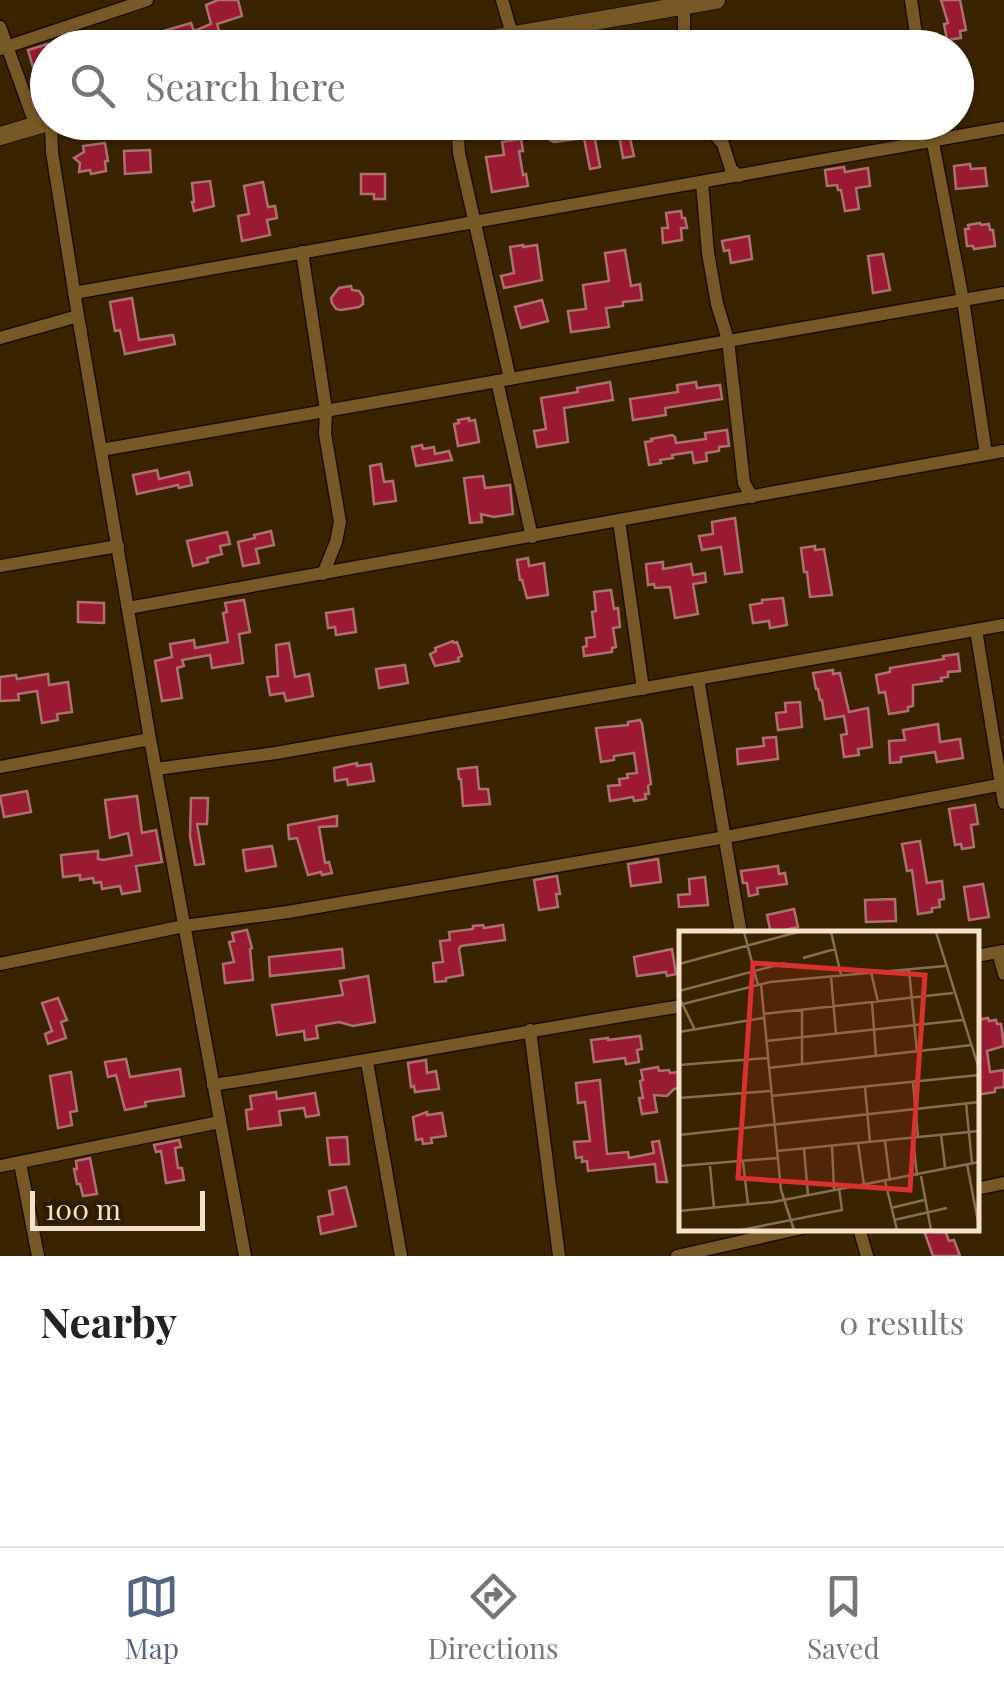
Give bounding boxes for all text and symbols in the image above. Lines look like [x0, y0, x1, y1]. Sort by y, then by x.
search box [30, 30, 974, 140]
icon: search [65, 58, 120, 113]
text: Search here [145, 60, 346, 111]
inset map [679, 931, 979, 1231]
scale bar [30, 1186, 205, 1230]
text: 100 m [45, 1190, 121, 1227]
text: Nearby [40, 1293, 177, 1349]
text: 0 results [839, 1300, 964, 1343]
tab: Map [124, 1569, 179, 1666]
tab: Directions [428, 1569, 559, 1666]
tab: Saved [807, 1569, 880, 1666]

